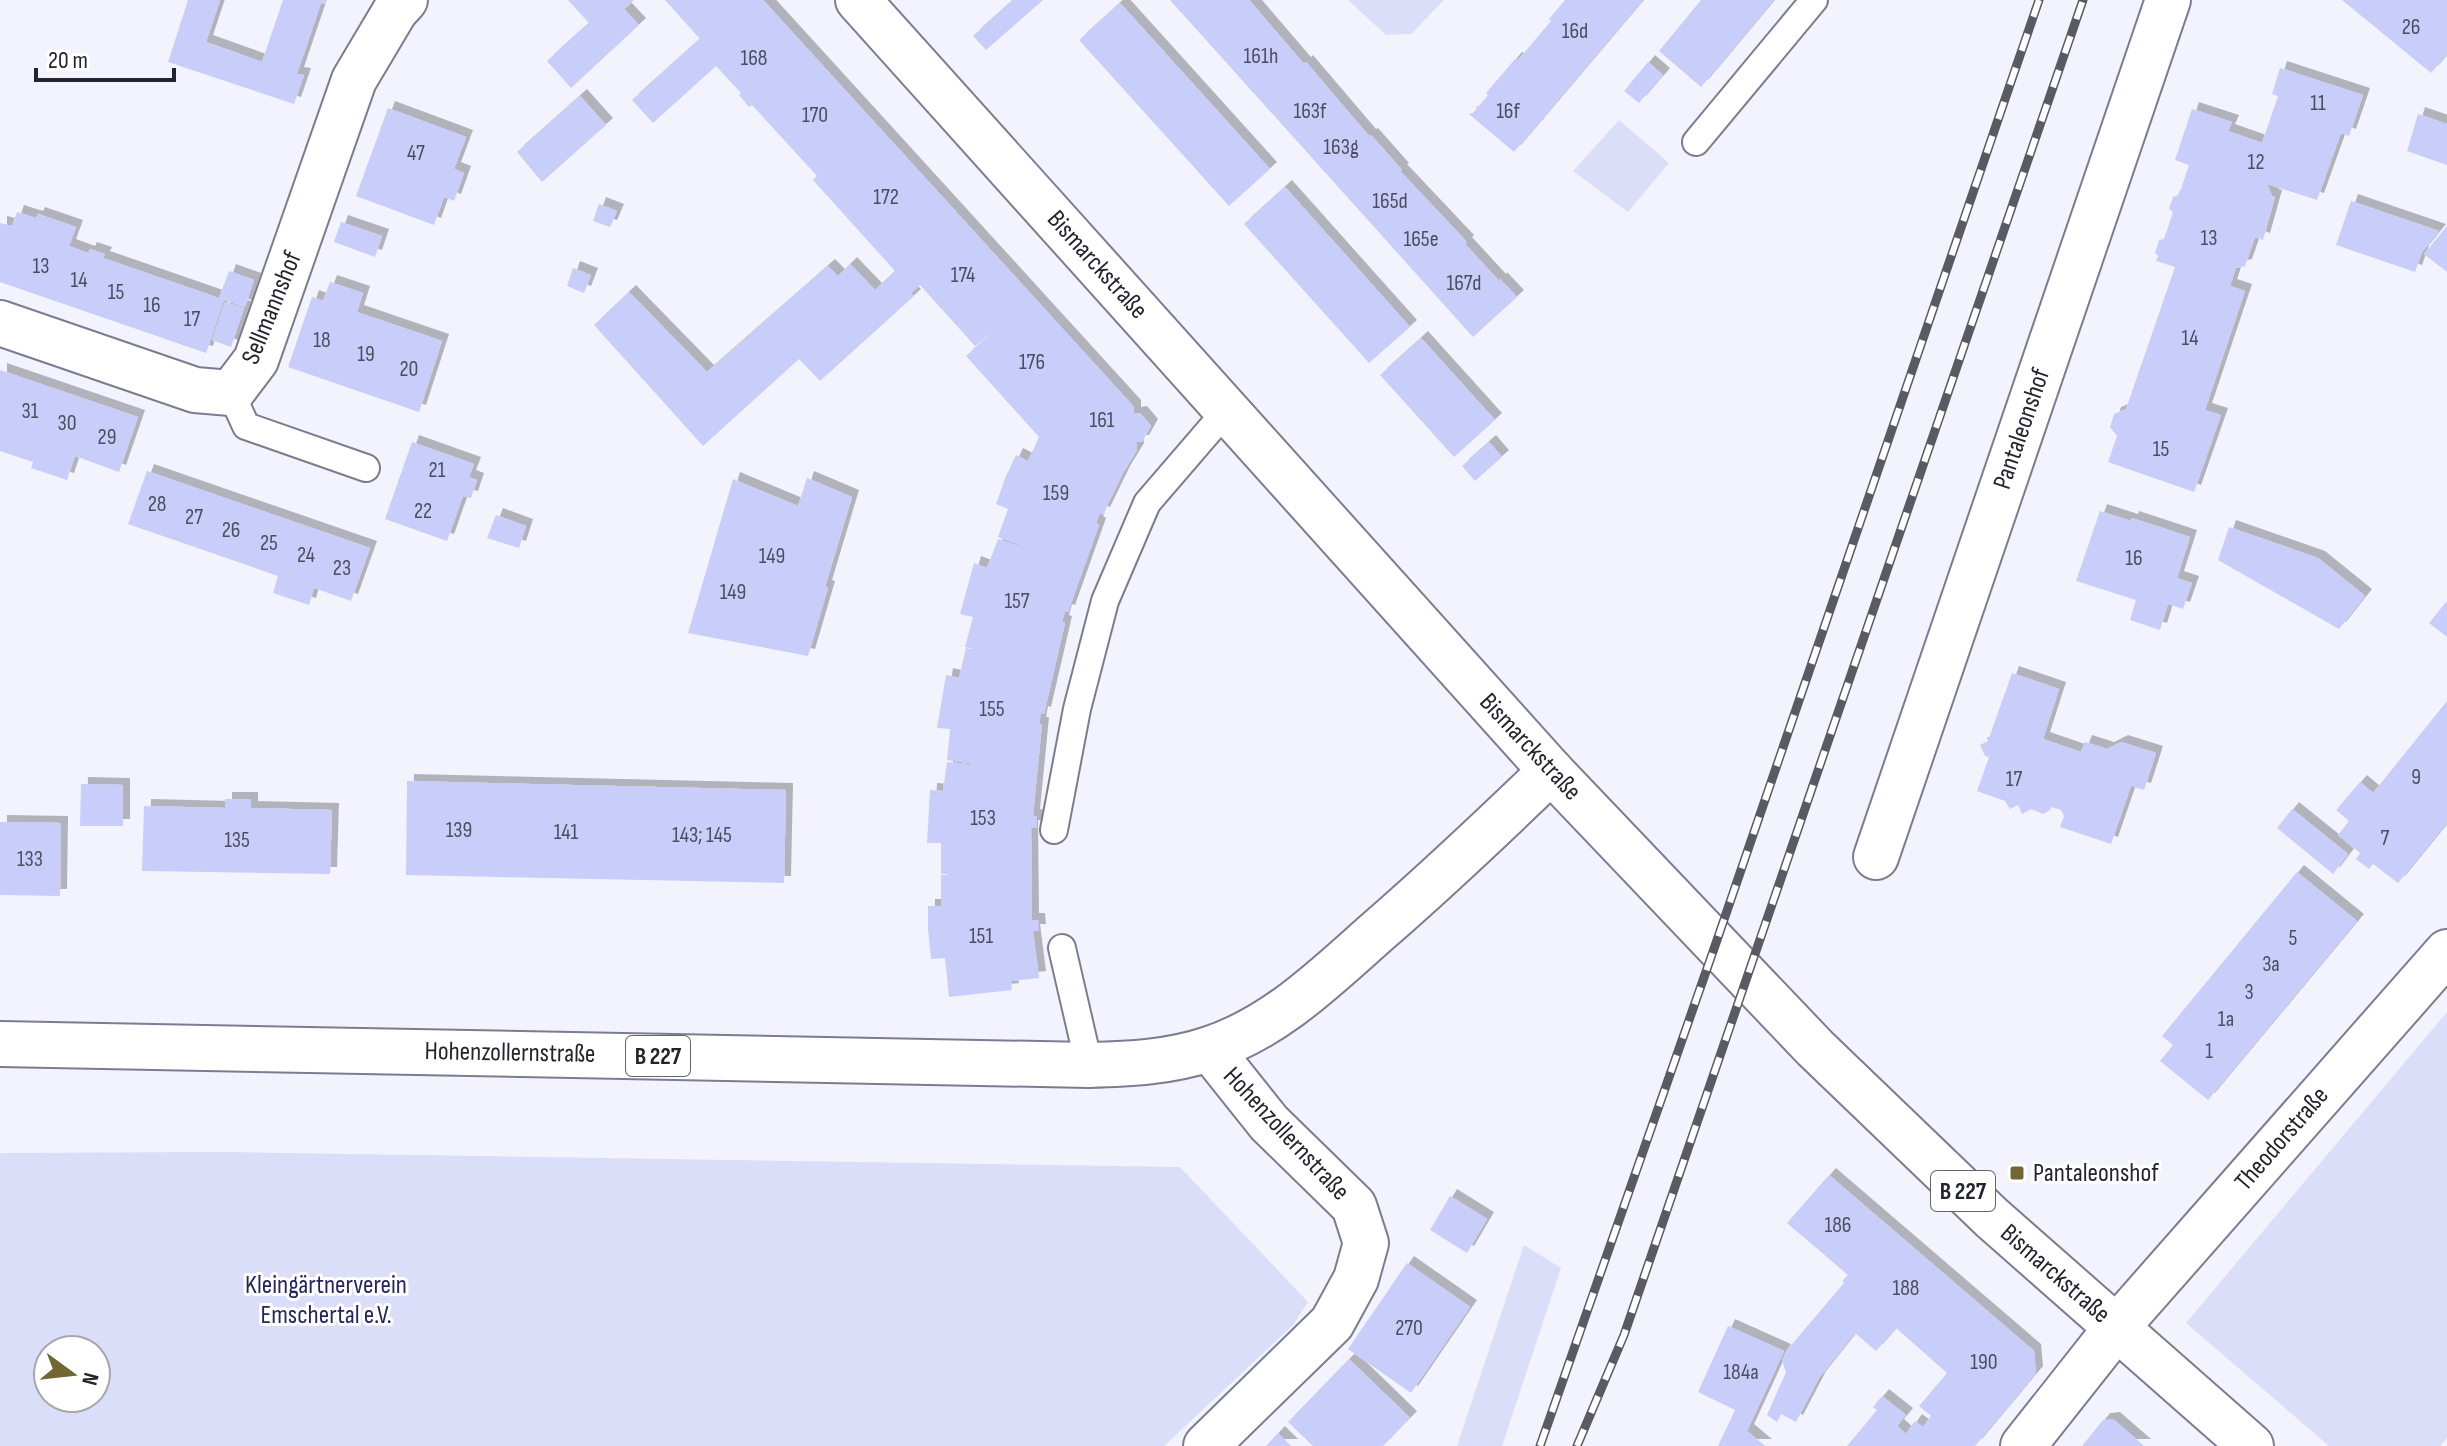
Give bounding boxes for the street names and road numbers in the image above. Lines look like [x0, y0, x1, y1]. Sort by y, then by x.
street label: Bismarckstraße [1040, 204, 1154, 326]
street label: Sellmannshof [235, 247, 309, 369]
street label: Pantaleonshof [1987, 364, 2057, 493]
street label: Bismarckstraße [1473, 687, 1587, 807]
street label: Hohenzollernstraße [424, 1036, 596, 1070]
road number: B 227 [626, 1036, 690, 1076]
street label: Hohenzollernstraße [1216, 1061, 1356, 1207]
street label: Theodorstraße [2229, 1081, 2335, 1197]
road number: B 227 [1931, 1171, 1995, 1211]
street label: Bismarckstraße [1994, 1218, 2116, 1330]

